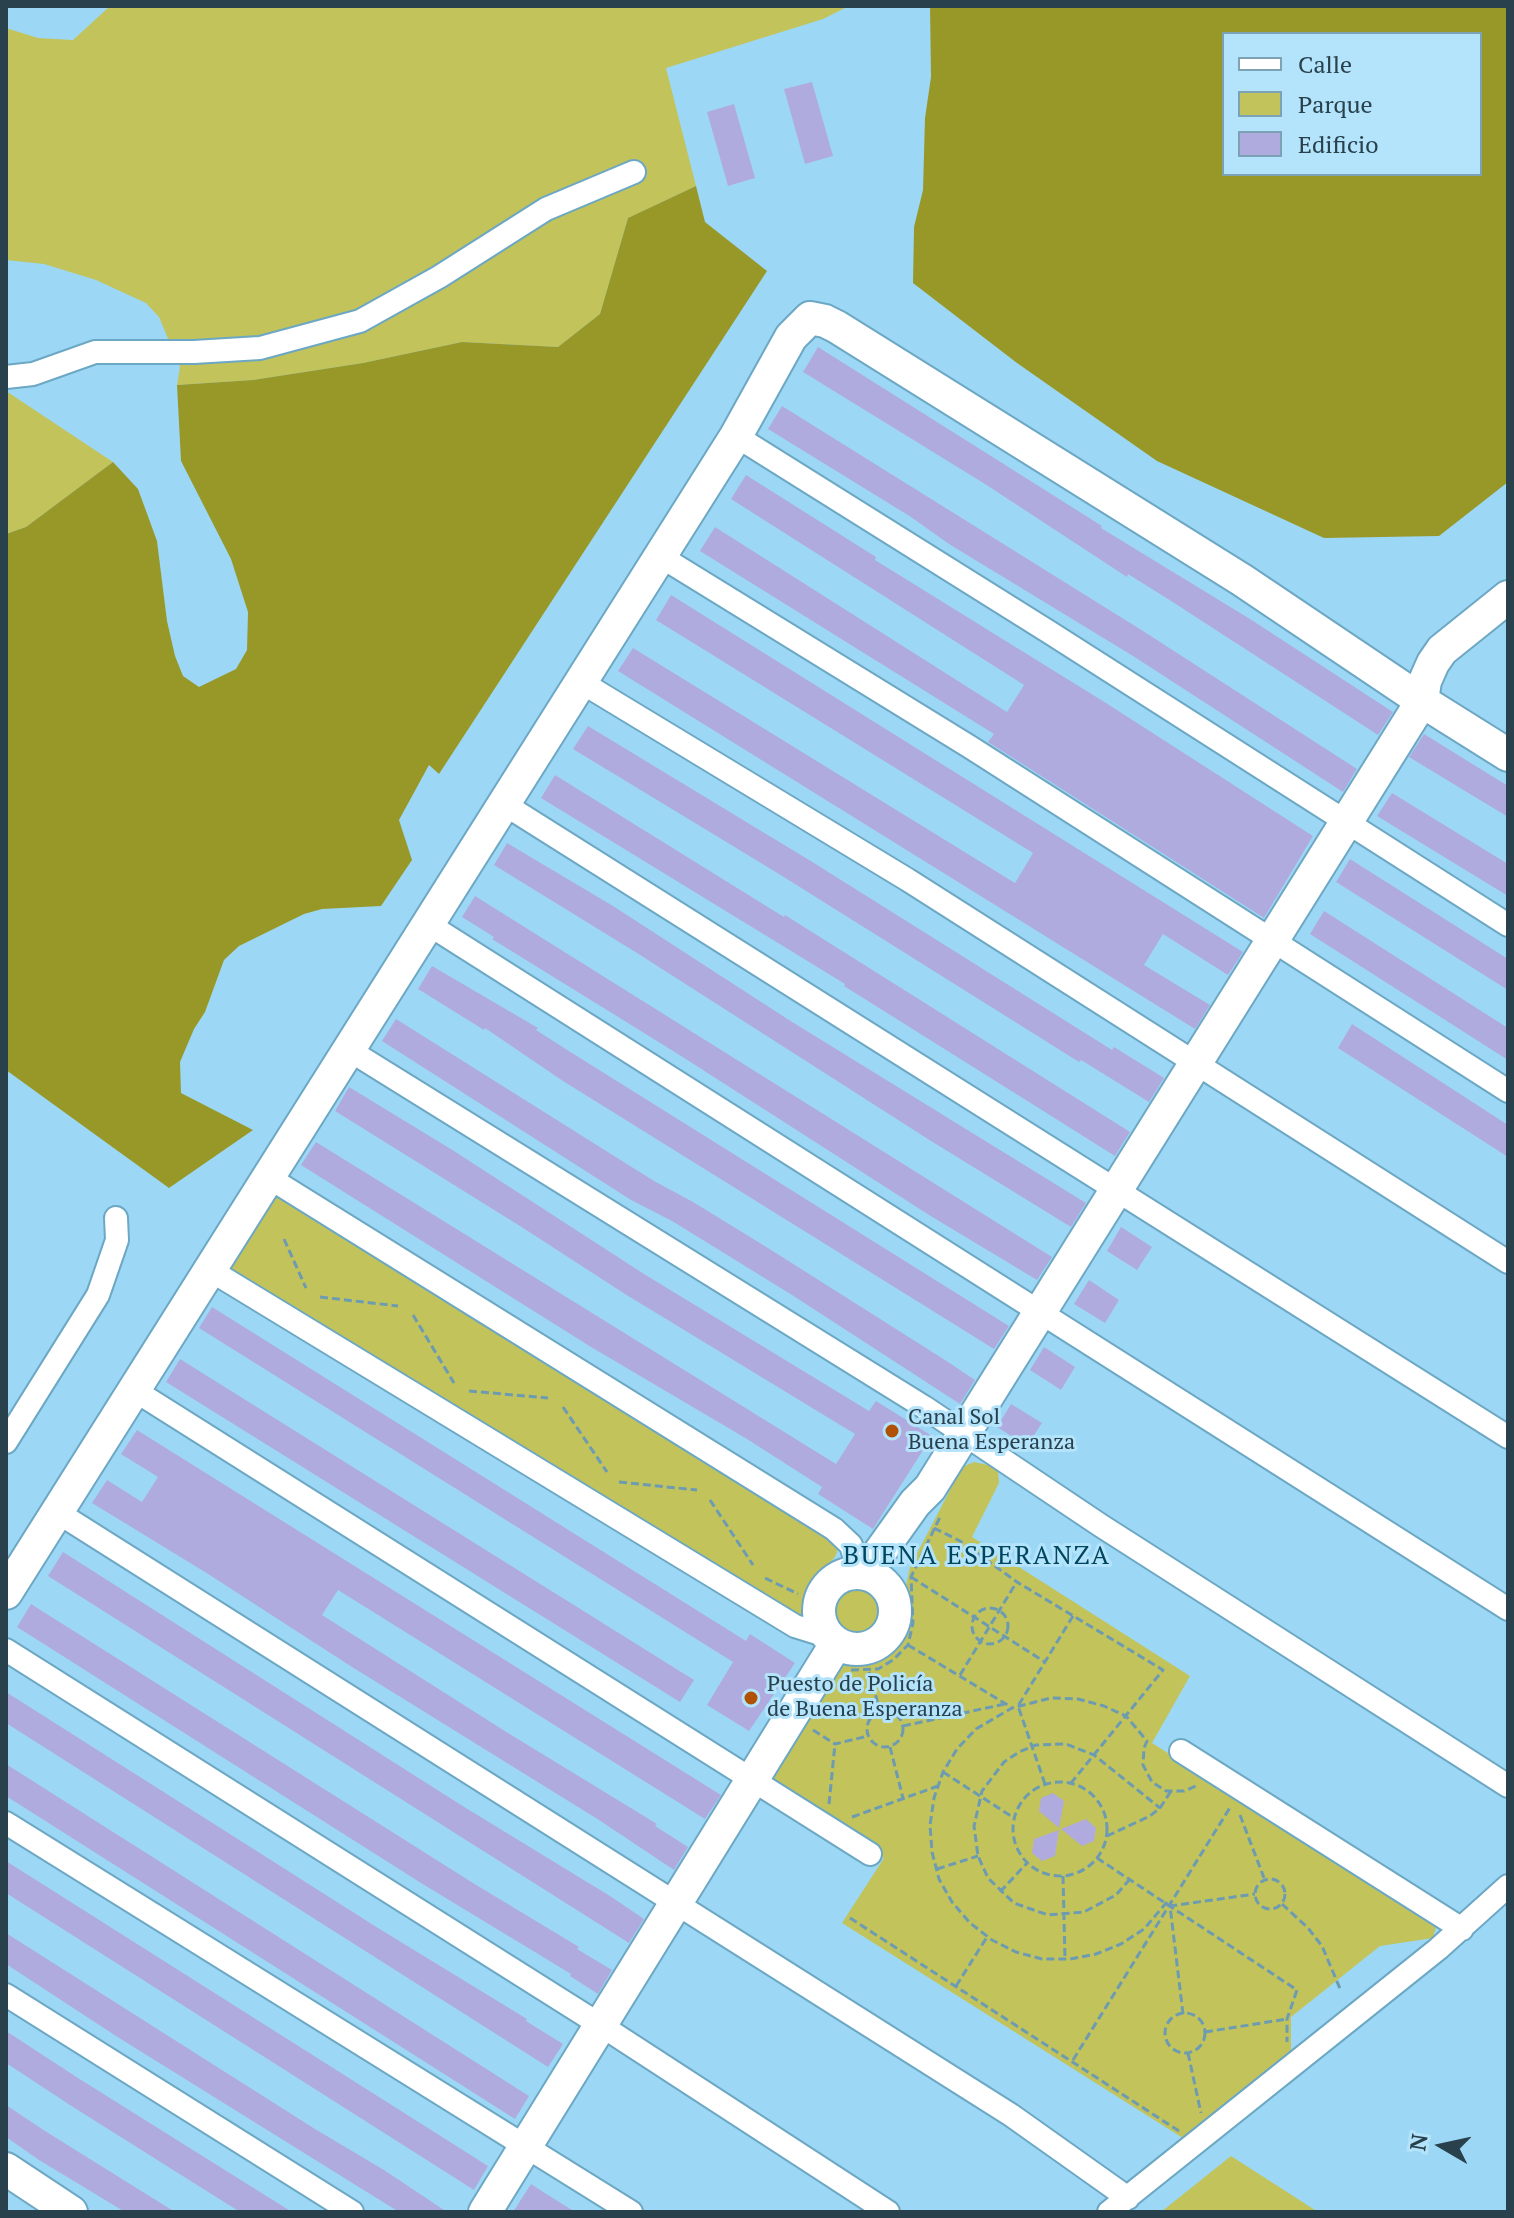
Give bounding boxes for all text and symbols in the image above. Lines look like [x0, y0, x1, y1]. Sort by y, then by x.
legend [1222, 32, 1482, 176]
text: Calle [1298, 48, 1352, 80]
text: Parque [1298, 88, 1373, 120]
text: Edificio [1298, 128, 1379, 160]
place label: Canal Sol Buena Esperanza [908, 1405, 1075, 1456]
marker: Canal Sol Buena Esperanza [883, 1422, 901, 1440]
district label: BUENA ESPERANZA [843, 1541, 1111, 1573]
place label: Puesto de Policía de Buena Esperanza [767, 1672, 963, 1724]
marker: Puesto de Policía de Buena Esperanza [742, 1689, 760, 1707]
north arrow [1402, 2106, 1482, 2186]
text: N [1402, 2132, 1433, 2153]

